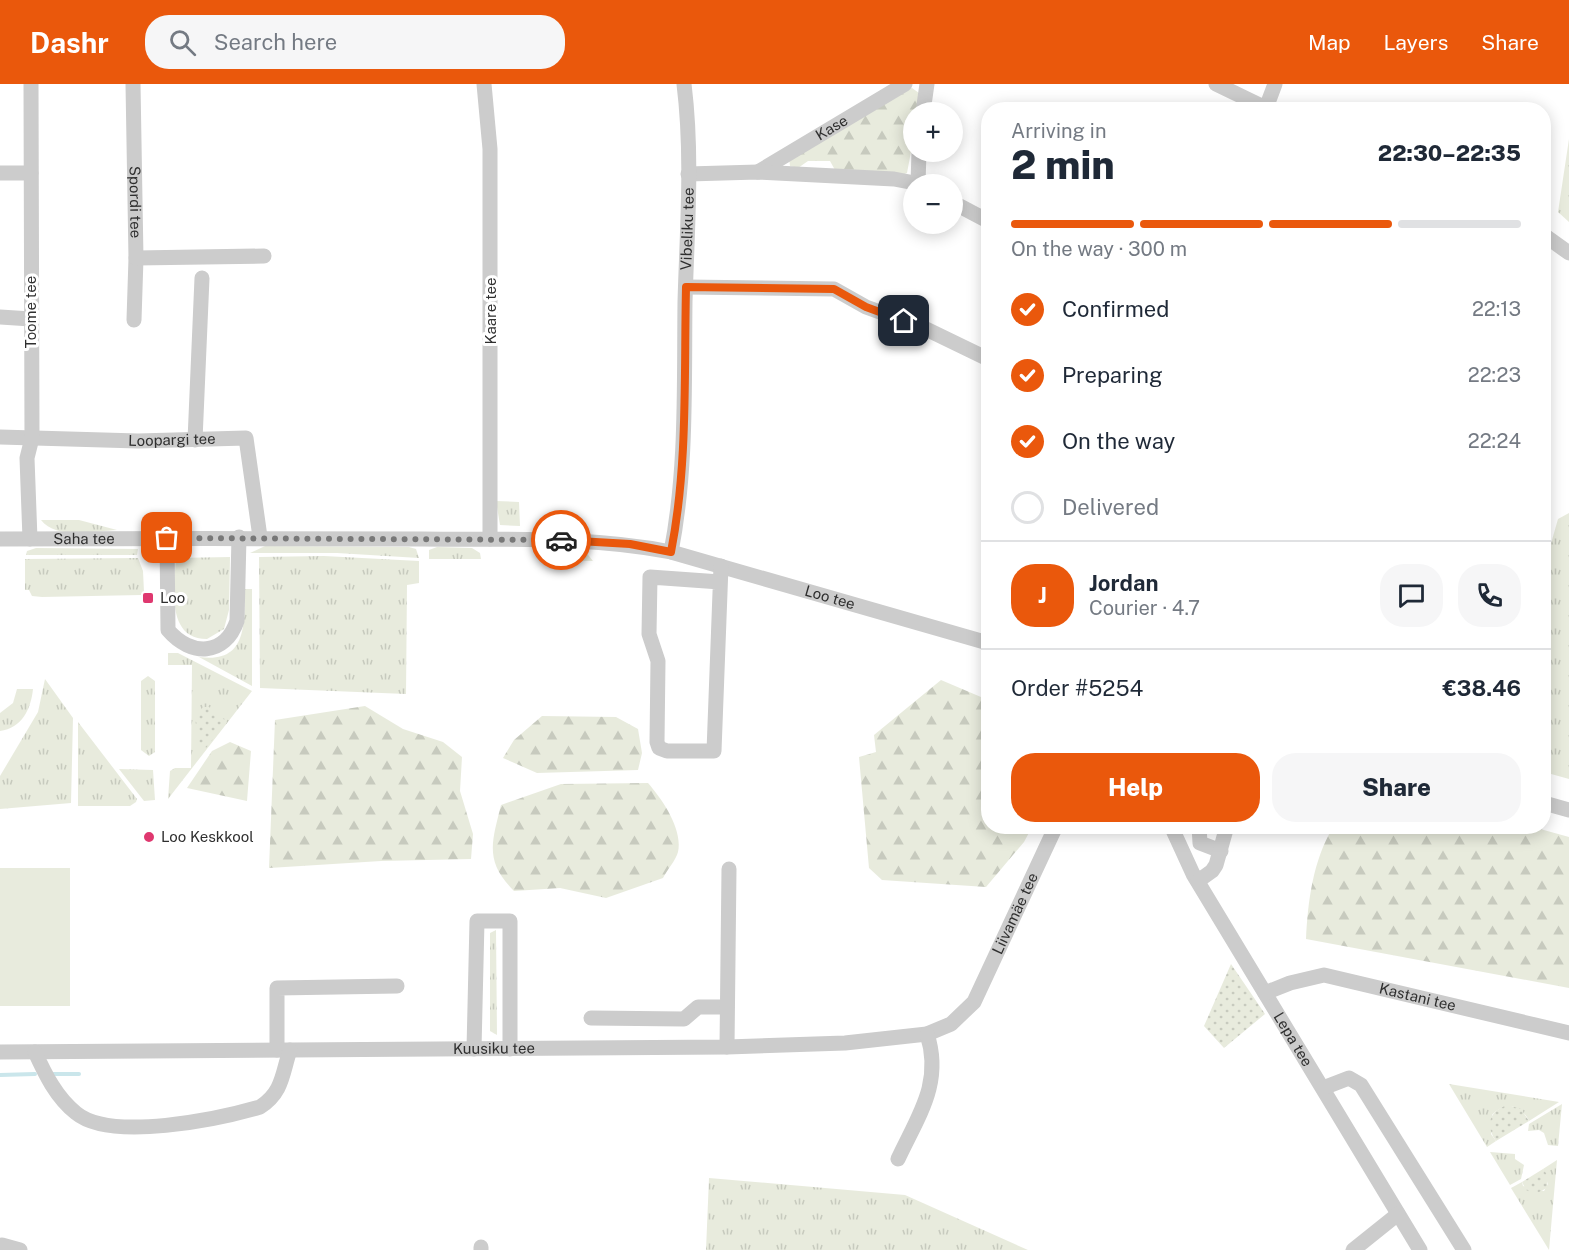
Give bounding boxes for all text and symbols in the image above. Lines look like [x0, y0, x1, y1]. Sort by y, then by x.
search box [145, 15, 565, 69]
text: Dashr [30, 26, 109, 59]
icon: search [166, 26, 199, 59]
text: Search here [214, 29, 337, 55]
text: Map [1308, 30, 1351, 55]
text: Layers [1384, 30, 1448, 55]
text: Share [1481, 30, 1539, 55]
map controls [903, 102, 963, 234]
button: + [903, 102, 963, 162]
street label: Kase [812, 111, 851, 144]
text: Arriving in [1011, 119, 1106, 143]
text: 22:30–22:35 [1378, 140, 1521, 166]
text: 2 min [1011, 142, 1115, 188]
street label: Spordi tee [126, 166, 145, 238]
button: − [903, 174, 963, 234]
street label: Vibeliku tee [677, 187, 697, 271]
text: On the way · 300 m [1011, 237, 1187, 261]
street label: Toome tee [22, 276, 39, 348]
street label: Kaare tee [482, 277, 499, 345]
icon: check [1011, 293, 1044, 326]
pin [878, 295, 929, 346]
text: Confirmed [1062, 296, 1169, 322]
text: 22:13 [1472, 297, 1521, 321]
icon: home [887, 304, 920, 337]
icon: check [1011, 359, 1044, 392]
text: Preparing [1062, 362, 1163, 388]
text: 22:23 [1468, 363, 1521, 387]
icon: check [1011, 425, 1044, 458]
text: On the way [1062, 428, 1175, 454]
text: 22:24 [1468, 429, 1521, 453]
street label: Loopargi tee [128, 430, 216, 449]
text: Delivered [1062, 494, 1159, 520]
courier [531, 510, 591, 570]
pin [141, 512, 192, 563]
icon: bag [150, 521, 183, 554]
icon: car [545, 524, 578, 557]
street label: Saha tee [53, 530, 115, 547]
button: chat [1380, 564, 1443, 627]
button: phone [1458, 564, 1521, 627]
text: Jordan [1089, 570, 1158, 596]
street label: Loo tee [803, 582, 857, 612]
text: J [1038, 582, 1047, 608]
place label: Loo [160, 589, 185, 606]
marker: Loo [141, 591, 155, 605]
text: Courier · 4.7 [1089, 596, 1200, 620]
text: Order #5254 [1011, 675, 1143, 701]
text: €38.46 [1443, 675, 1521, 701]
button: Help [1011, 753, 1260, 822]
button: Share [1272, 753, 1521, 822]
place label: Loo Keskkool [161, 828, 254, 845]
marker: Loo Keskkool [142, 830, 156, 844]
street label: Liivamäe tee [989, 870, 1041, 957]
street label: Kastani tee [1378, 979, 1458, 1014]
street label: Lepa tee [1270, 1009, 1316, 1069]
street label: Kuusiku tee [453, 1039, 535, 1057]

